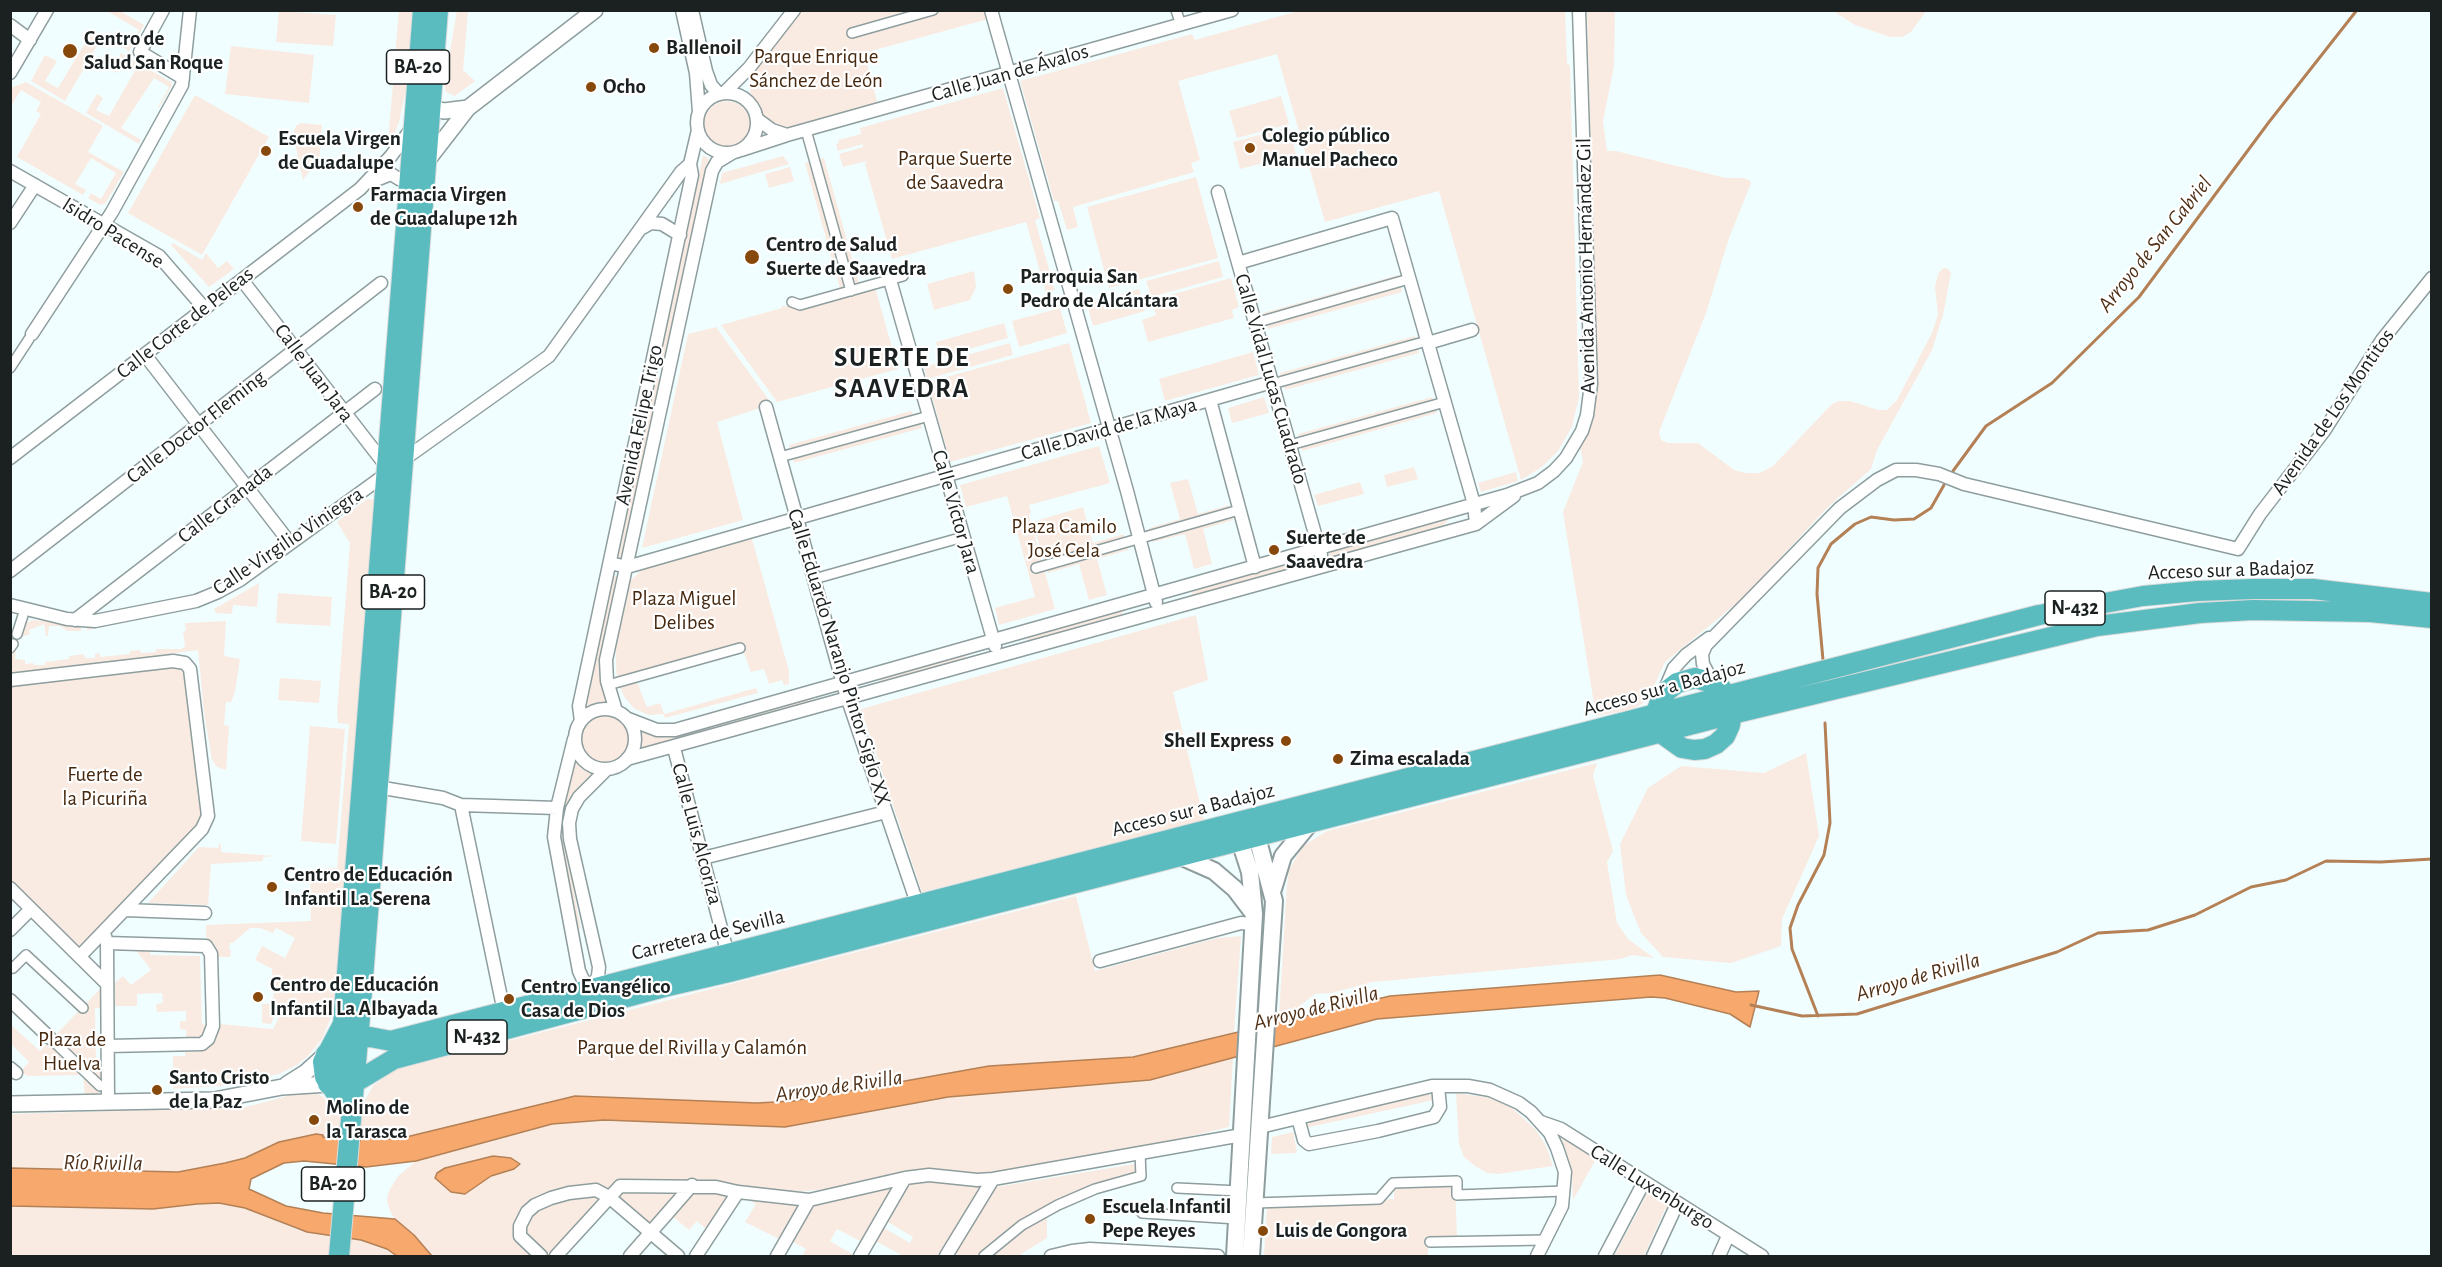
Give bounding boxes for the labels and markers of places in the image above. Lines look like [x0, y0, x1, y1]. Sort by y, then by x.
place label: Centro de Salud San Roque [84, 26, 223, 76]
place label: Ballenoil [666, 35, 742, 61]
marker: Ballenoil [647, 41, 661, 55]
marker: Centro de Salud San Roque [61, 42, 79, 60]
place label: Ocho [603, 74, 646, 100]
marker: Ocho [584, 80, 598, 94]
place label: Colegio público Manuel Pacheco [1262, 123, 1398, 173]
place label: Escuela Virgen de Guadalupe [278, 126, 401, 176]
marker: Colegio público Manuel Pacheco [1243, 141, 1257, 155]
marker: Escuela Virgen de Guadalupe [259, 144, 273, 158]
place label: Farmacia Virgen de Guadalupe 12h [370, 182, 518, 232]
marker: Farmacia Virgen de Guadalupe 12h [351, 200, 365, 214]
place label: Centro de Salud Suerte de Saavedra [766, 232, 926, 282]
marker: Centro de Salud Suerte de Saavedra [743, 248, 761, 266]
place label: Parroquia San Pedro de Alcántara [1020, 264, 1178, 314]
marker: Parroquia San Pedro de Alcántara [1001, 282, 1015, 296]
place label: Suerte de Saavedra [1286, 525, 1366, 575]
marker: Suerte de Saavedra [1267, 543, 1281, 557]
place label: Shell Express [1164, 728, 1274, 754]
marker: Shell Express [1279, 734, 1293, 748]
place label: Zima escalada [1350, 746, 1470, 772]
marker: Zima escalada [1331, 752, 1345, 766]
place label: Centro de Educación Infantil La Serena [284, 862, 453, 912]
marker: Centro de Educación Infantil La Serena [265, 880, 279, 894]
place label: Centro de Educación Infantil La Albayada [270, 972, 439, 1022]
place label: Centro Evangélico Casa de Dios [521, 974, 671, 1024]
marker: Centro de Educación Infantil La Albayada [251, 990, 265, 1004]
marker: Centro Evangélico Casa de Dios [502, 992, 516, 1006]
place label: Santo Cristo de la Paz [169, 1065, 269, 1115]
marker: Santo Cristo de la Paz [150, 1083, 164, 1097]
place label: Molino de la Tarasca [326, 1095, 409, 1145]
marker: Molino de la Tarasca [307, 1113, 321, 1127]
place label: Escuela Infantil Pepe Reyes [1102, 1194, 1231, 1244]
marker: Escuela Infantil Pepe Reyes [1083, 1212, 1097, 1226]
place label: Luis de Gongora [1275, 1218, 1407, 1244]
marker: Luis de Gongora [1256, 1224, 1270, 1238]

